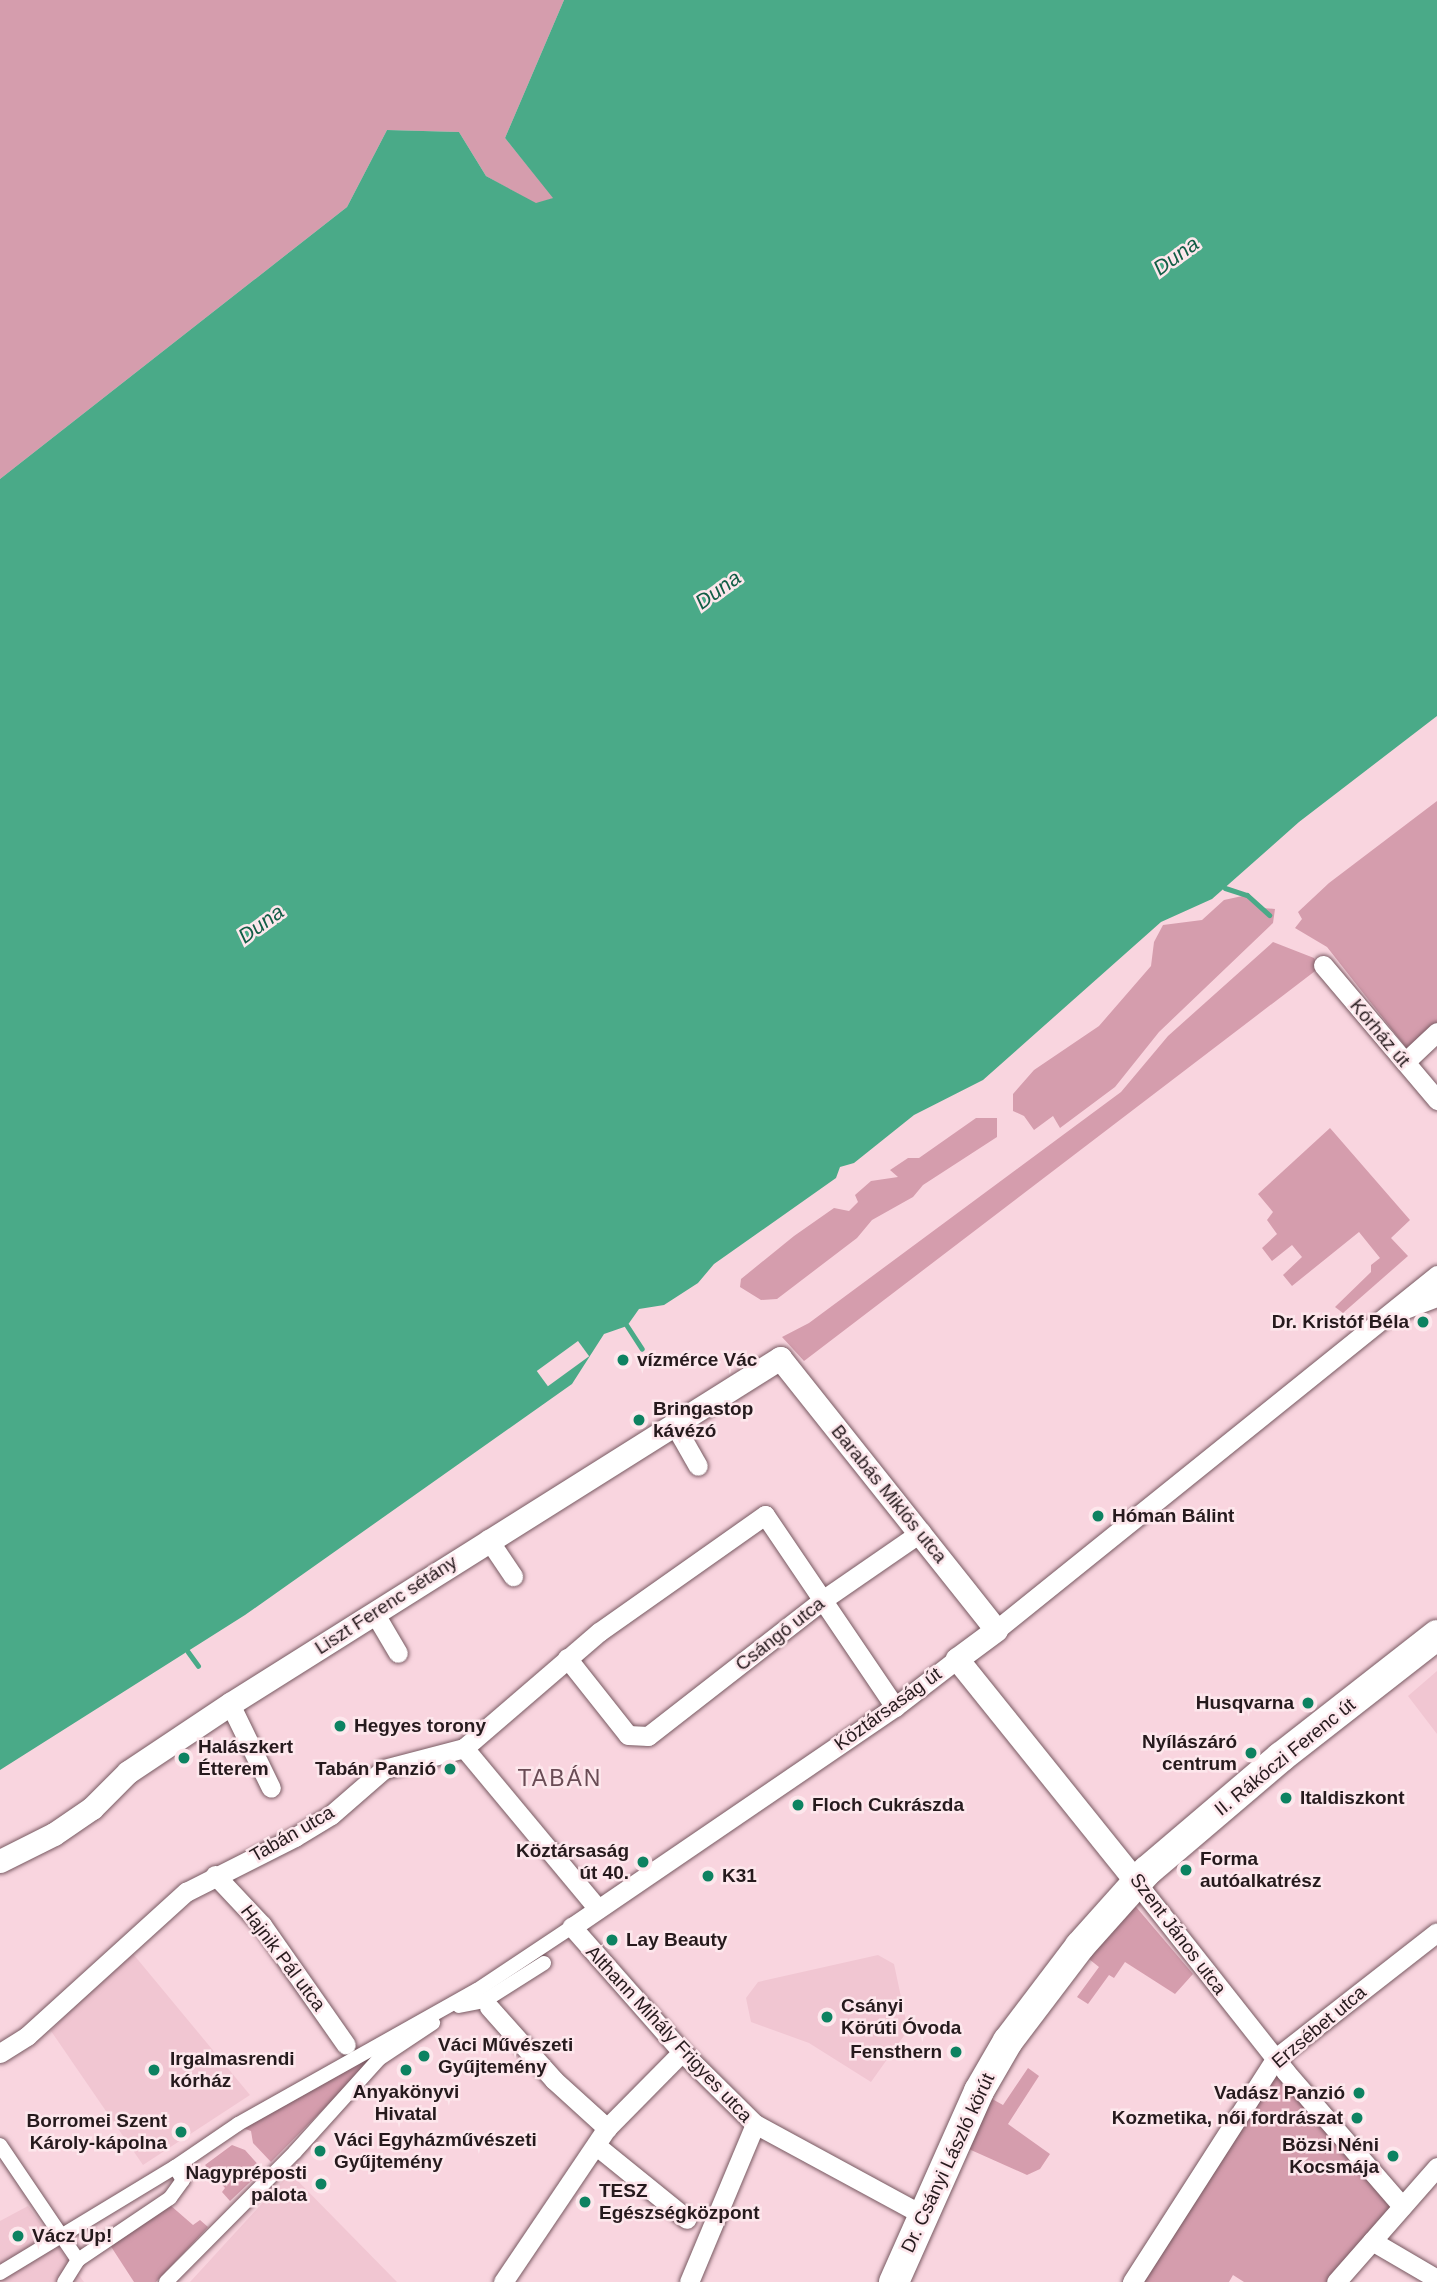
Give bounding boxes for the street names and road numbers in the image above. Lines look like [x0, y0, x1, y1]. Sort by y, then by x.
street label: Kórház út [1345, 995, 1415, 1071]
street label: Barabás Miklós utca [826, 1420, 952, 1568]
street label: Liszt Ferenc sétány [311, 1551, 461, 1659]
street label: Csángó utca [731, 1592, 829, 1676]
street label: Köztársaság út [830, 1663, 946, 1755]
street label: II. Rákóczi Ferenc út [1210, 1693, 1360, 1821]
street label: Tabán utca [246, 1801, 338, 1867]
street label: Szent János utca [1125, 1869, 1231, 1999]
street label: Hajnik Pál utca [236, 1901, 330, 2015]
street label: Althann Mihály Frigyes utca [581, 1941, 757, 2127]
street label: Erzsébet utca [1267, 1981, 1371, 2073]
street label: Dr. Csányi László körút [896, 2070, 1000, 2256]

